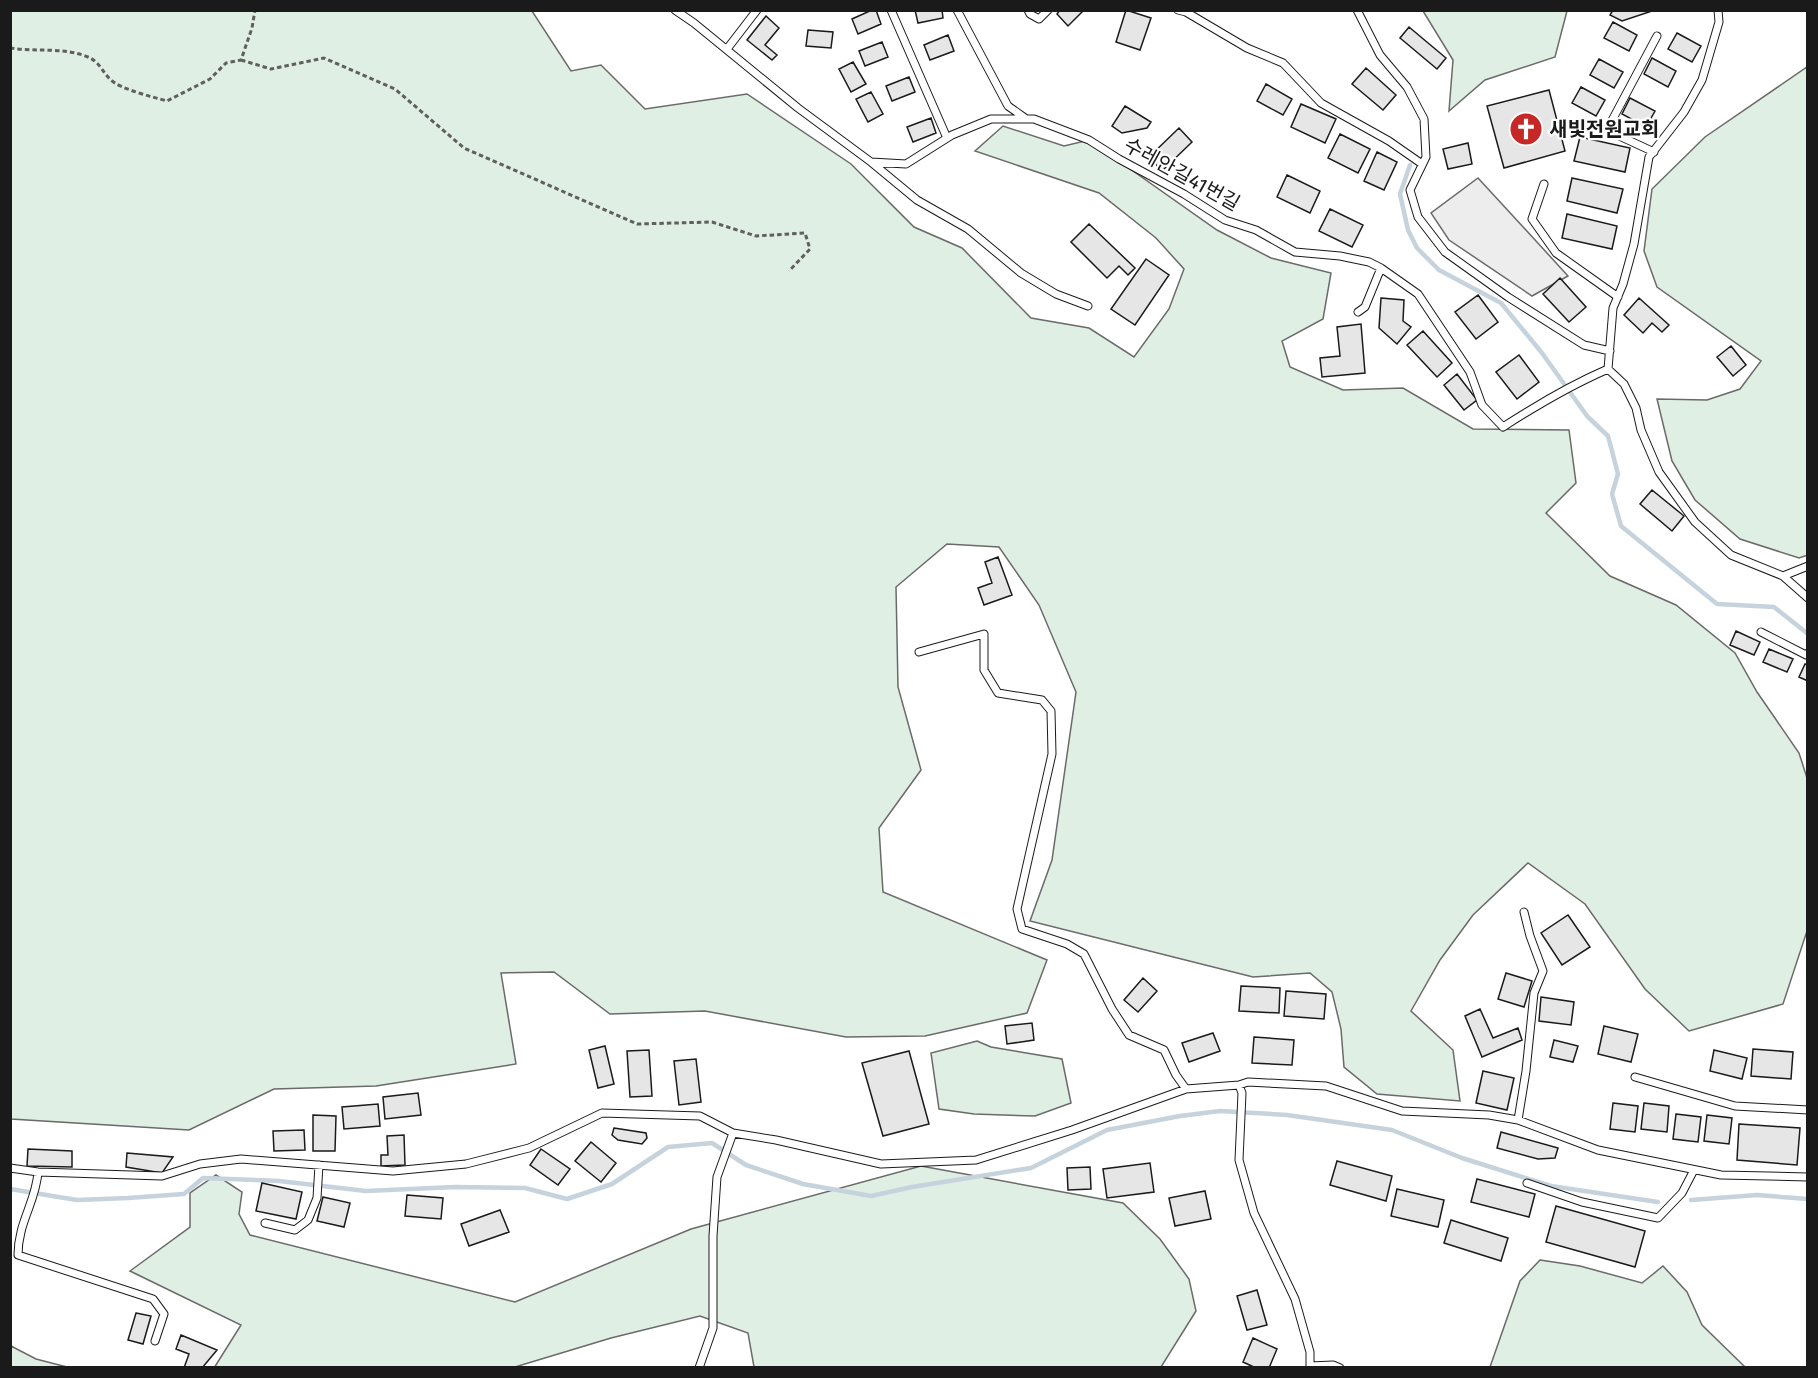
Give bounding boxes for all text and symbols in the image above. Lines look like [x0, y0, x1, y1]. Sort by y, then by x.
church icon: 새빛전원교회 [1508, 111, 1544, 147]
place label: 새빛전원교회 [1549, 117, 1659, 141]
street label: 수레안길41번길 [1120, 132, 1244, 216]

